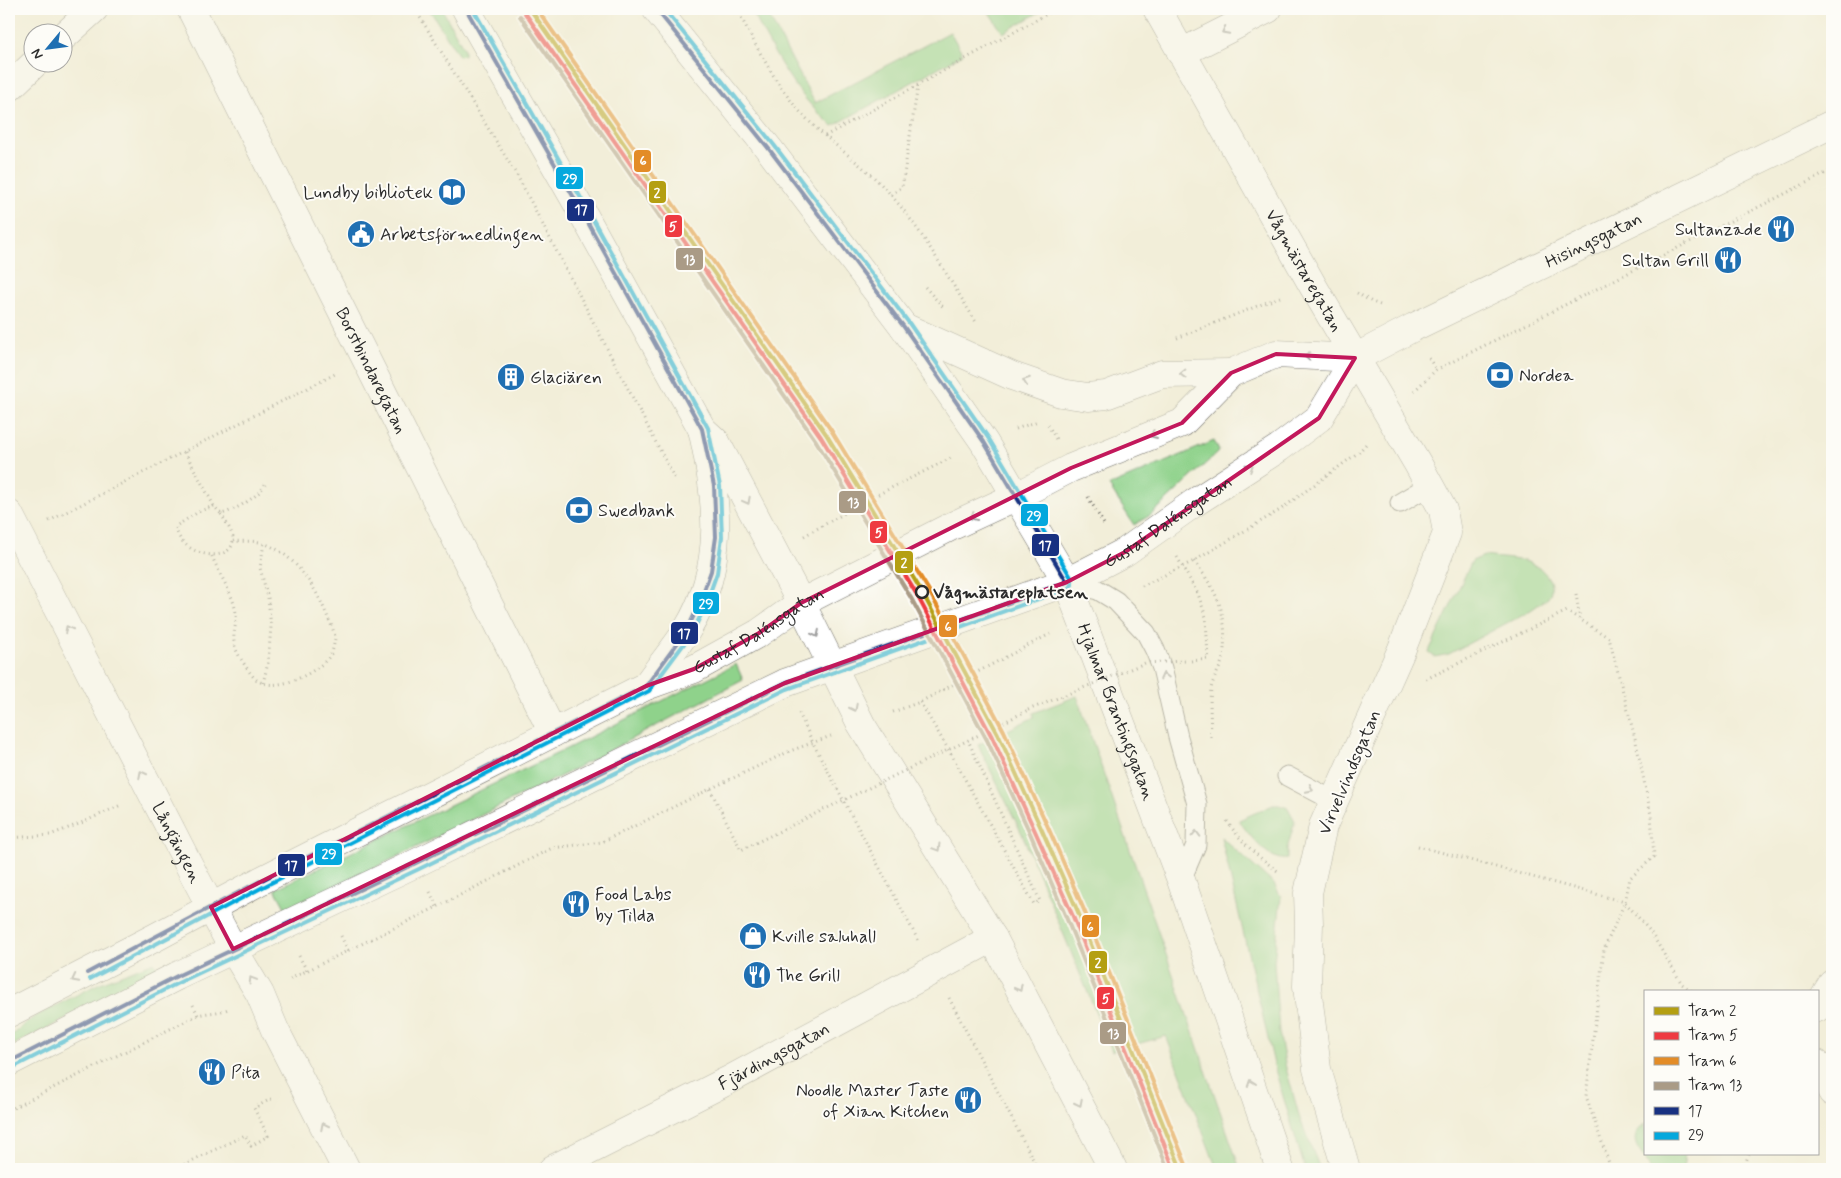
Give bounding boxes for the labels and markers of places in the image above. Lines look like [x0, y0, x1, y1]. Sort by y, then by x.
library icon: Lundby bibliotek [437, 177, 467, 207]
place label: Lundby bibliotek [303, 181, 433, 205]
restaurant icon: Sultanzade [1766, 214, 1796, 244]
place label: Sultanzade [1675, 218, 1762, 242]
public building icon: Arbetsförmedlingen [346, 219, 376, 249]
place label: Arbetsförmedlingen [380, 223, 544, 249]
restaurant icon: Sultan Grill [1713, 245, 1743, 275]
place label: Sultan Grill [1622, 249, 1709, 273]
bank icon: Nordea [1485, 360, 1515, 390]
building icon: Glaciären [496, 362, 526, 392]
place label: Nordea [1519, 364, 1574, 388]
place label: Glaciären [530, 366, 602, 390]
bank icon: Swedbank [564, 495, 594, 525]
place label: Swedbank [598, 499, 675, 523]
place label: Vågmästareplatsen [933, 581, 1089, 605]
marker: Vågmästareplatsen [915, 585, 929, 599]
place label: Food Labs by Tilda [595, 883, 671, 928]
restaurant icon: Food Labs by Tilda [561, 889, 591, 919]
shop icon: Kville saluhall [738, 921, 768, 951]
place label: Kville saluhall [772, 925, 876, 949]
restaurant icon: The Grill [742, 960, 772, 990]
place label: The Grill [776, 964, 840, 988]
restaurant icon: Pita [197, 1057, 227, 1087]
place label: Pita [231, 1061, 260, 1085]
place label: Noodle Master Taste of Xian Kitchen [796, 1079, 949, 1124]
restaurant icon: Noodle Master Taste of Xian Kitchen [953, 1085, 983, 1115]

